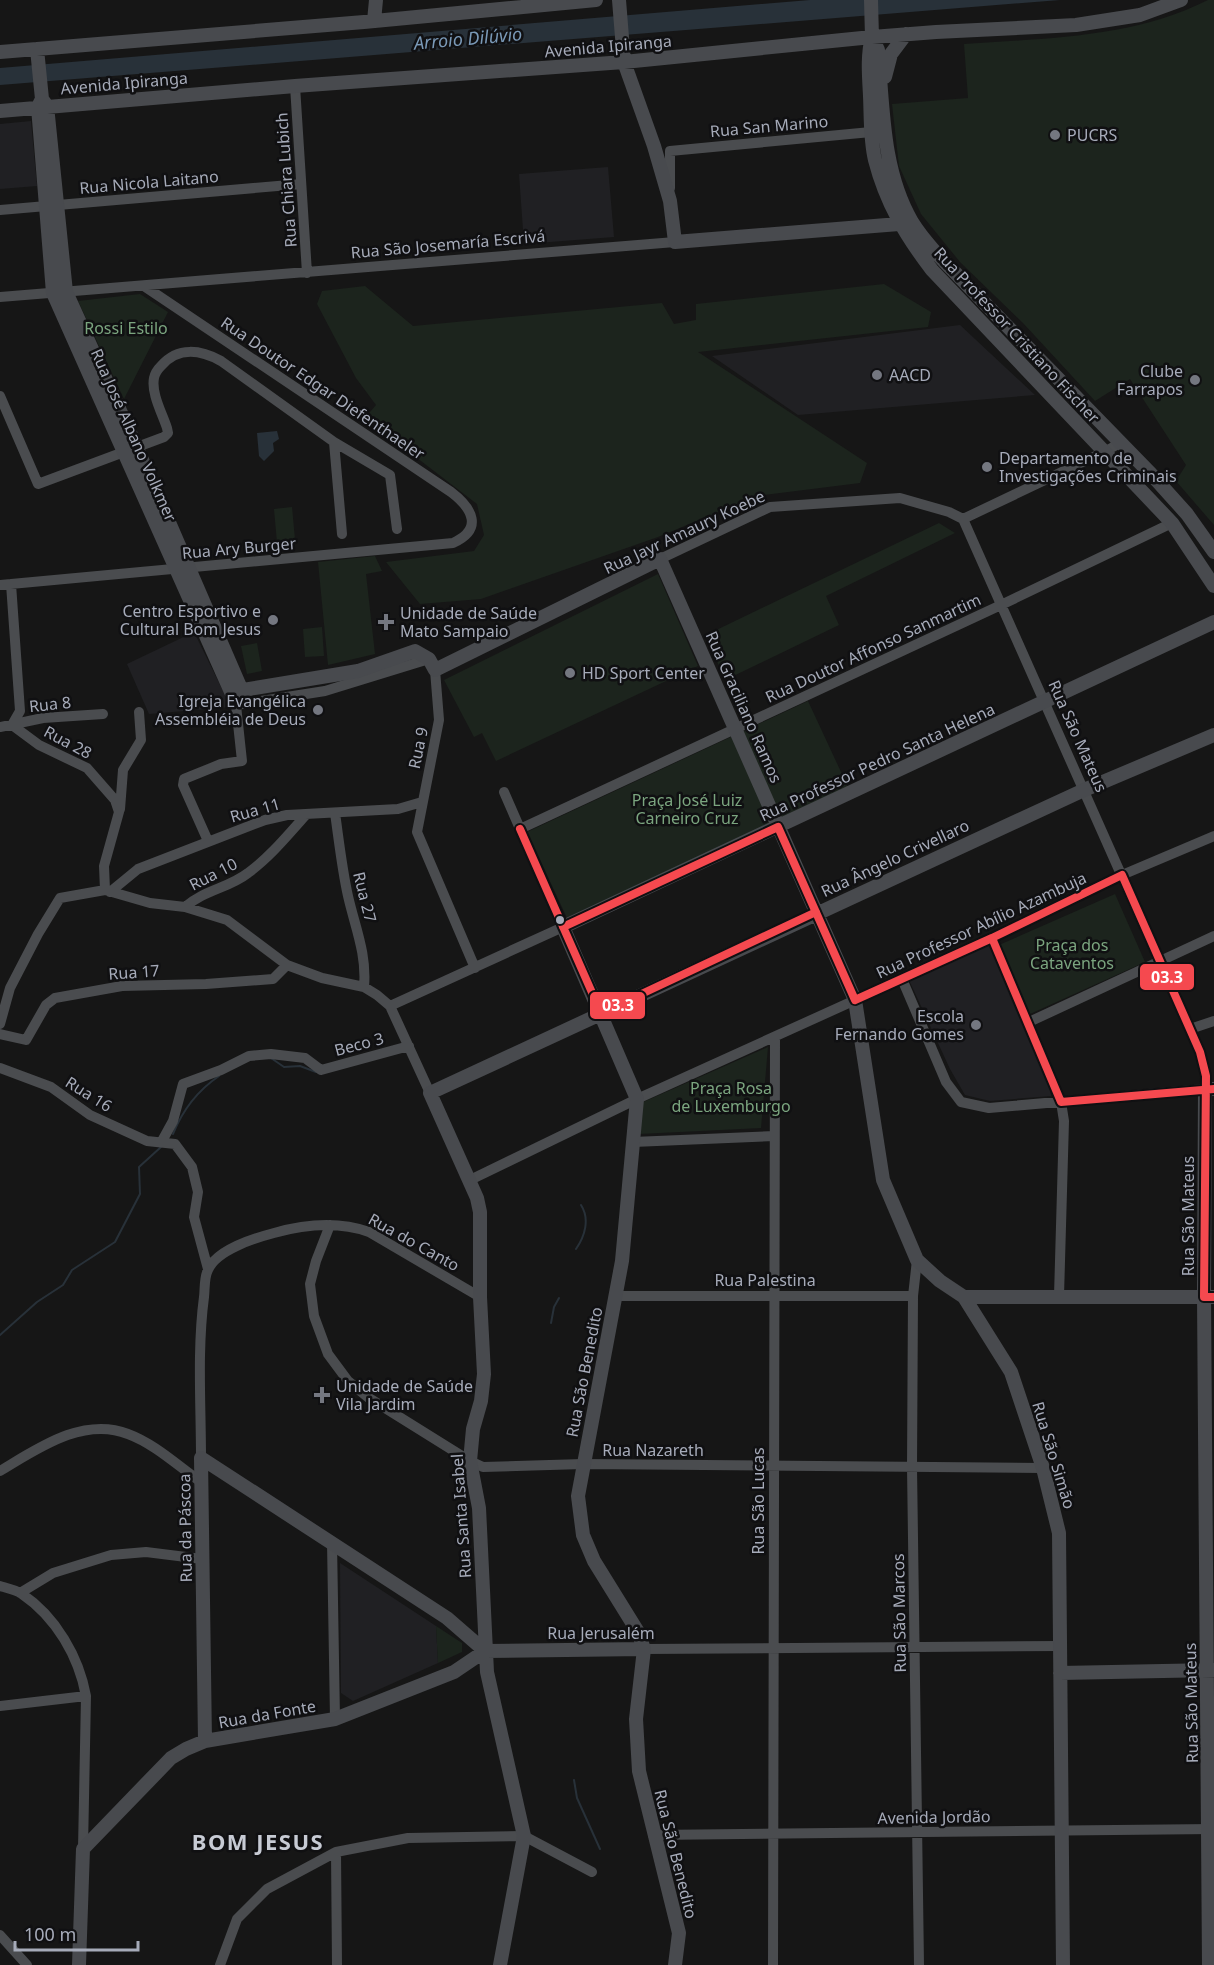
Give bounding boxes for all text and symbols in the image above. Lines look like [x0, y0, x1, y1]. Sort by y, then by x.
water label: Arroio Dilúvio [411, 21, 523, 55]
street label: Avenida Ipiranga [543, 29, 673, 63]
street label: Avenida Ipiranga [59, 66, 189, 100]
street label: Rua San Marino [709, 110, 829, 142]
street label: Rua Chiara Lubich [270, 112, 302, 248]
place label: PUCRS [1067, 124, 1117, 146]
marker: PUCRS [1048, 128, 1062, 142]
street label: Rua Nicola Laitano [78, 165, 220, 199]
street label: Rua São Josemaría Escrivá [350, 225, 546, 263]
street label: Rua Professor Cristiano Fischer [929, 242, 1105, 428]
street label: Rua Doutor Edgar Diefenthaeler [217, 311, 430, 465]
park label: Rossi Estilo [84, 317, 168, 339]
street label: Rua José Albano Volkmer [86, 345, 182, 525]
place label: Clube Farrapos [1117, 360, 1183, 400]
place label: AACD [889, 364, 931, 386]
marker: AACD [870, 368, 884, 382]
marker: Clube Farrapos [1188, 373, 1202, 387]
place label: Departamento de Investigações Criminais [999, 447, 1177, 487]
marker: Departamento de Investigações Criminais [980, 460, 994, 474]
street label: Rua Jayr Amaury Koebe [600, 485, 768, 579]
street label: Rua Ary Burger [181, 532, 297, 564]
street label: Rua Doutor Affonso Sanmartim [761, 588, 985, 708]
place label: Centro Esportivo e Cultural Bom Jesus [120, 600, 261, 640]
place label: Unidade de Saúde Mato Sampaio [400, 602, 537, 642]
marker: Centro Esportivo e Cultural Bom Jesus [266, 613, 280, 627]
marker: Unidade de Saúde Mato Sampaio [377, 613, 395, 631]
street label: Rua Graciliano Ramos [701, 628, 787, 786]
place label: HD Sport Center [582, 662, 705, 684]
marker: HD Sport Center [563, 666, 577, 680]
street label: Rua São Mateus [1043, 677, 1113, 795]
place label: Igreja Evangélica Assembléia de Deus [155, 690, 306, 730]
street label: Rua 8 [28, 691, 72, 717]
street label: Rua Professor Pedro Santa Helena [756, 698, 998, 826]
marker: Igreja Evangélica Assembléia de Deus [311, 703, 325, 717]
street label: Rua 28 [40, 720, 96, 764]
street label: Rua 9 [403, 725, 433, 771]
park label: Praça José Luiz Carneiro Cruz [632, 789, 742, 829]
street label: Rua 11 [227, 792, 283, 828]
street label: Rua Ângelo Crivellaro [817, 814, 973, 902]
street label: Rua 10 [185, 853, 241, 895]
street label: Rua Professor Abílio Azambuja [872, 866, 1090, 984]
street label: Rua 27 [348, 869, 382, 925]
unlabelled marker [554, 914, 566, 926]
park label: Praça dos Cataventos [1030, 934, 1114, 974]
street label: Rua 17 [108, 959, 160, 985]
line badge: 03.3 [1139, 963, 1195, 991]
text: 03.3 [1151, 966, 1183, 988]
line badge: 03.3 [589, 991, 646, 1020]
text: 03.3 [602, 994, 634, 1016]
place label: Escola Fernando Gomes [835, 1005, 964, 1045]
marker: Escola Fernando Gomes [969, 1018, 983, 1032]
street label: Beco 3 [332, 1027, 386, 1061]
street label: Rua 16 [61, 1071, 117, 1117]
park label: Praça Rosa de Luxemburgo [671, 1077, 791, 1117]
street label: Rua São Mateus [1177, 1156, 1199, 1276]
street label: Rua do Canto [364, 1208, 464, 1276]
street label: Rua Palestina [714, 1269, 816, 1291]
street label: Rua São Benedito [561, 1305, 607, 1439]
place label: Unidade de Saúde Vila Jardim [336, 1375, 473, 1415]
marker: Unidade de Saúde Vila Jardim [313, 1386, 331, 1404]
street label: Rua São Simão [1027, 1399, 1081, 1511]
street label: Rua Nazareth [602, 1439, 704, 1461]
street label: Rua São Lucas [747, 1447, 769, 1555]
street label: Rua Santa Isabel [446, 1453, 476, 1579]
street label: Rua da Páscoa [173, 1474, 197, 1582]
street label: Rua São Marcos [887, 1553, 911, 1673]
street label: Rua Jerusalém [547, 1622, 655, 1644]
street label: Rua São Mateus [1179, 1643, 1203, 1763]
street label: Rua da Fonte [217, 1695, 317, 1733]
street label: Rua São Benedito [649, 1787, 703, 1921]
street label: Avenida Jordão [877, 1805, 991, 1829]
district label: BOM JESUS [192, 1826, 324, 1856]
scale bar [15, 1914, 138, 1952]
text: 100 m [24, 1922, 76, 1946]

